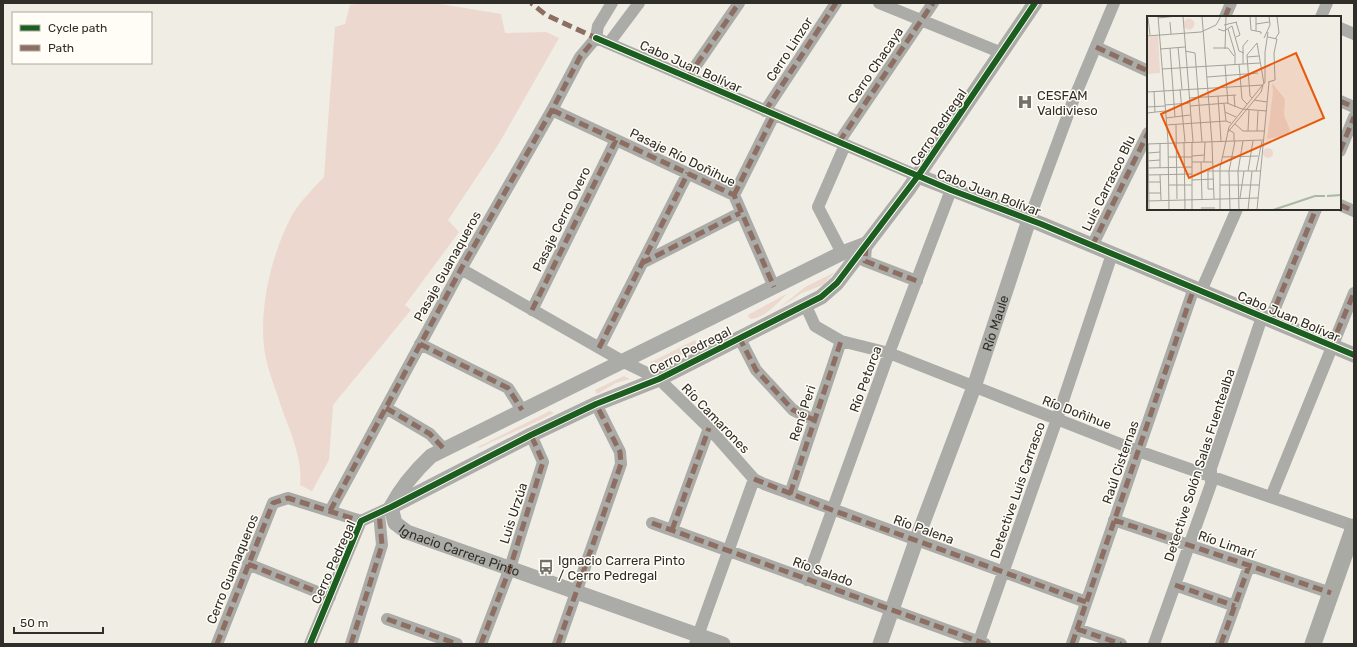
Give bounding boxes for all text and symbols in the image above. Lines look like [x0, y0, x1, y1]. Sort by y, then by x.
legend [12, 12, 152, 64]
street label: Cerro Linzor [763, 14, 816, 84]
inset map [1147, 16, 1341, 210]
text: Cycle path [48, 21, 107, 35]
street label: Cerro Chacaya [844, 24, 906, 106]
street label: Cabo Juan Bolívar [638, 37, 744, 96]
text: Path [48, 41, 74, 55]
street label: Cerro Pedregal [907, 86, 971, 169]
place label: CESFAM Valdivieso [1037, 88, 1098, 118]
hospital icon: CESFAM Valdivieso [1016, 93, 1034, 111]
street label: Pasaje Río Doñihue [627, 125, 738, 190]
street label: Luis Carrasco Blu [1079, 133, 1138, 234]
street label: Pasaje Cerro Overo [530, 164, 593, 274]
street label: Cabo Juan Bolívar [935, 166, 1043, 219]
street label: Pasaje Guanaqueros [411, 208, 484, 324]
street label: Cabo Juan Bolívar [1235, 288, 1342, 345]
street label: Río Maule [979, 293, 1012, 353]
street label: Cerro Pedregal [647, 323, 734, 378]
street label: Río Petorca [847, 344, 884, 414]
street label: Detective Solón Salas Fuentealba [1161, 367, 1238, 564]
street label: Río Camarones [679, 380, 753, 457]
street label: René Peri [786, 383, 819, 443]
street label: Río Doñihue [1040, 392, 1113, 433]
street label: Raúl Cisternas [1099, 418, 1142, 506]
street label: Detective Luis Carrasco [987, 420, 1048, 560]
street label: Luis Urzúa [497, 481, 530, 546]
street label: Cerro Guanaqueros [204, 512, 261, 626]
street label: Río Palena [892, 512, 956, 547]
street label: Cerro Pedregal [308, 518, 359, 607]
street label: Ignacio Carrera Pinto [396, 521, 522, 579]
street label: Río Limarí [1196, 528, 1258, 562]
place label: Ignacio Carrera Pinto / Cerro Pedregal [558, 553, 685, 584]
street label: Río Salado [791, 554, 855, 589]
bus stop icon: Ignacio Carrera Pinto / Cerro Pedregal [537, 558, 555, 576]
scale bar [14, 609, 103, 635]
text: 50 m [20, 616, 48, 630]

